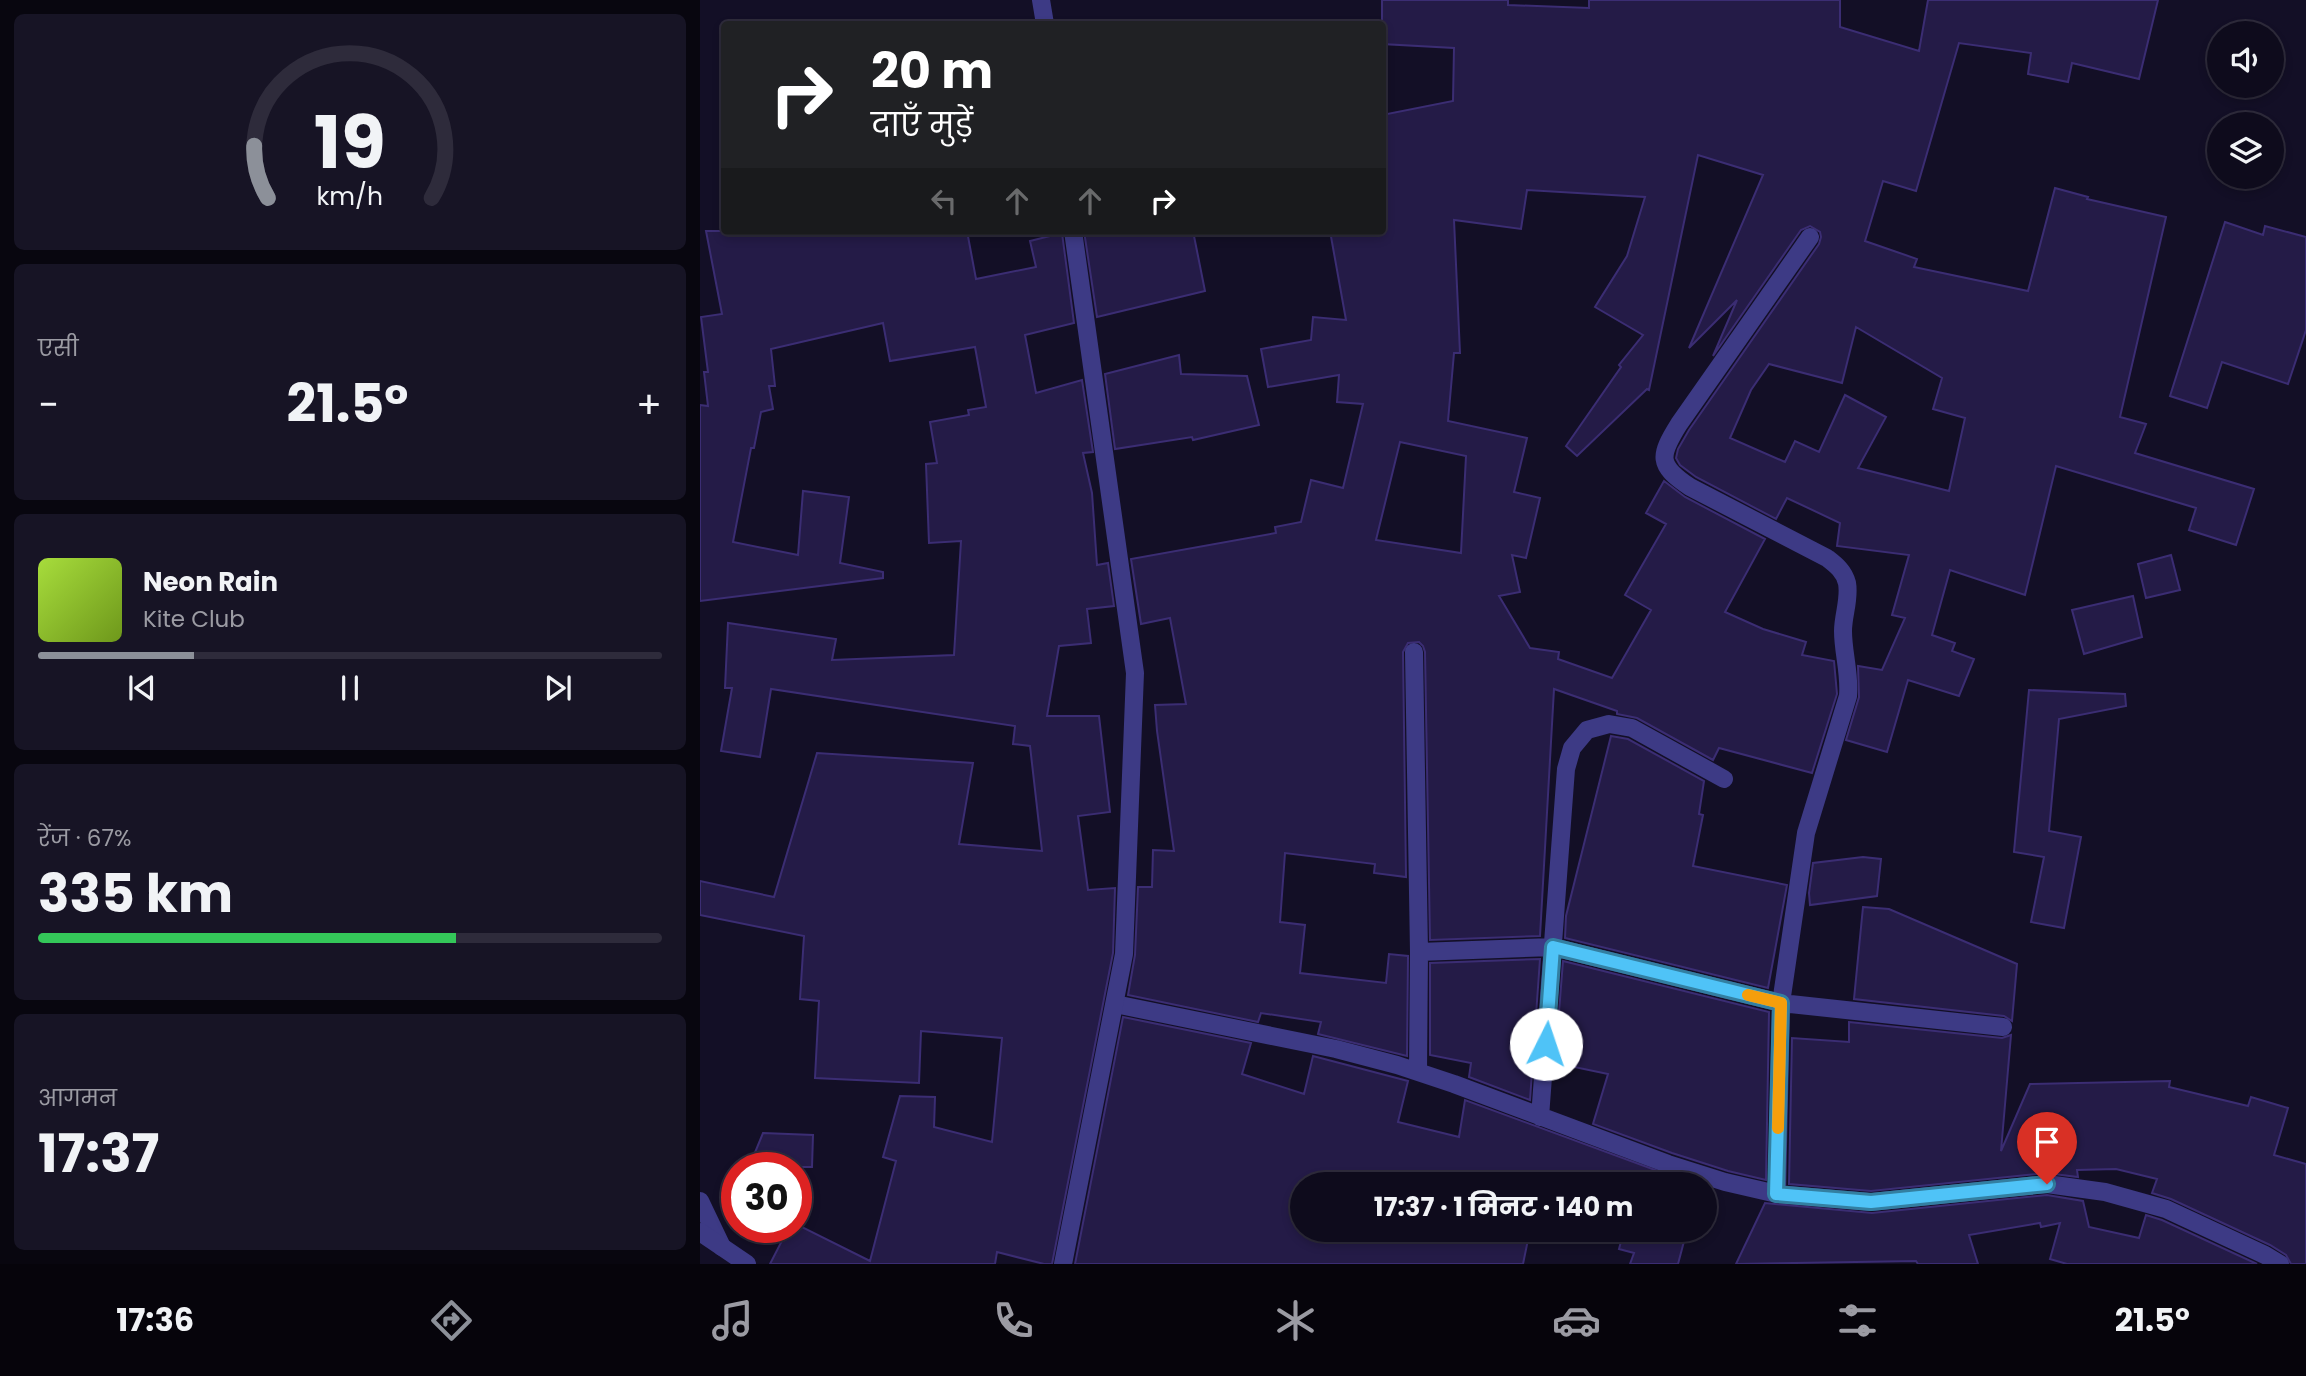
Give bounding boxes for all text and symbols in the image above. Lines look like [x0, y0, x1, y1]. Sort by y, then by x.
map controls [2207, 21, 2284, 189]
button: sound [2207, 21, 2284, 98]
text: 20 m [871, 37, 993, 105]
icon: right [756, 49, 847, 140]
text: 19 [314, 92, 386, 193]
text: दाएँ मुड़ें [871, 102, 973, 147]
button: layers [2207, 112, 2284, 189]
text: km/h [317, 179, 383, 214]
icon: left [925, 182, 963, 220]
icon: ahead [998, 182, 1036, 220]
icon: ahead [1071, 182, 1109, 220]
icon: right [1144, 182, 1182, 220]
text: एसी [38, 332, 79, 364]
text: 21.5° [287, 367, 408, 440]
text: − [38, 378, 59, 431]
text: + [636, 378, 662, 431]
text: Neon Rain [143, 564, 278, 600]
text: Kite Club [143, 603, 245, 635]
icon: previous [123, 669, 161, 707]
icon: pause [331, 669, 369, 707]
icon: next [539, 669, 577, 707]
text: रेंज · 67% [38, 822, 131, 854]
text: 335 km [38, 857, 233, 930]
position arrow [1509, 1007, 1583, 1081]
text: आगमन [38, 1082, 117, 1114]
pin [2017, 1112, 2077, 1184]
text: 17:37 [38, 1117, 159, 1190]
icon: arrive [2028, 1123, 2066, 1161]
speed limit sign: 30 [721, 1152, 812, 1243]
text: 17:37 · 1 मिनट · 140 m [1374, 1189, 1633, 1225]
icon: directions [427, 1296, 476, 1345]
icon: music [708, 1296, 757, 1345]
icon: phone [989, 1296, 1038, 1345]
icon: climate [1271, 1296, 1320, 1345]
icon: car [1552, 1296, 1601, 1345]
icon: filters [1833, 1296, 1882, 1345]
text: 17:36 [116, 1297, 194, 1342]
text: 21.5° [2115, 1297, 2190, 1342]

